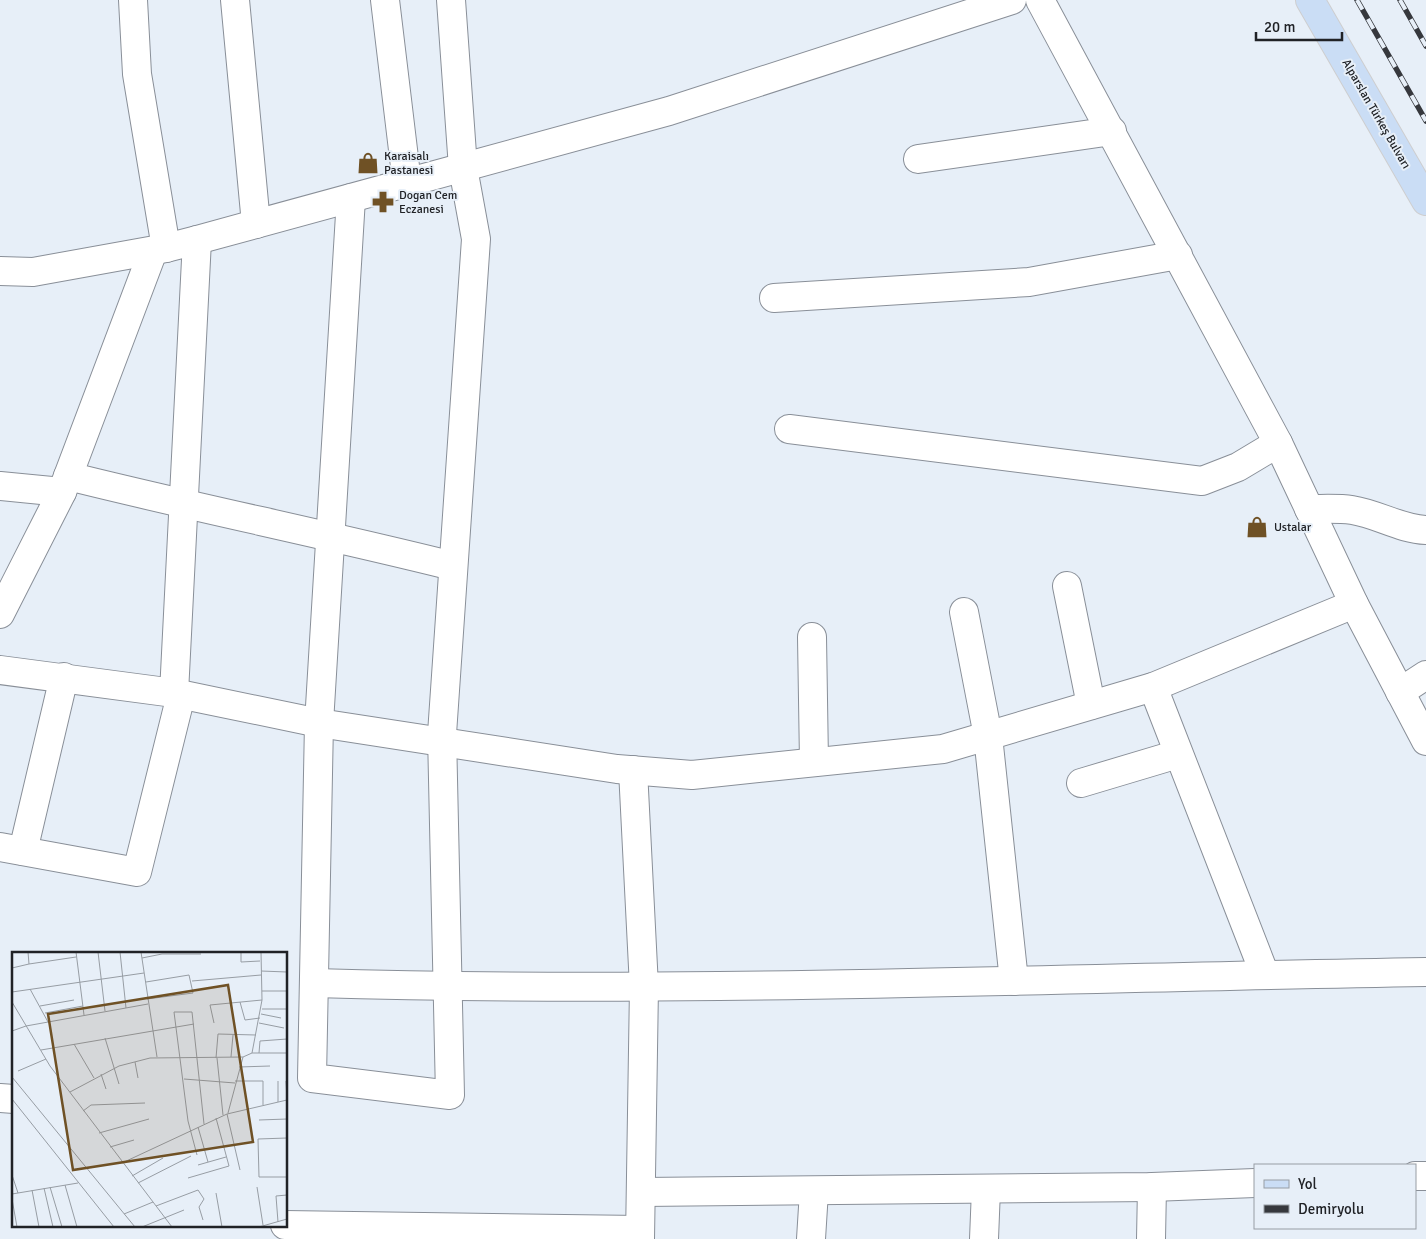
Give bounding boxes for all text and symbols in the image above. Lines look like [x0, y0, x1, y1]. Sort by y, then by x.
scale bar [1256, 10, 1342, 42]
text: 20 m [1264, 18, 1295, 36]
street label: Alparslan Türkeş Bulvarı [1338, 56, 1414, 172]
place label: Karaisalı Pastanesi [384, 149, 433, 178]
shop icon: Karaisalı Pastanesi [355, 150, 381, 176]
place label: Dogan Cem Eczanesi [399, 188, 457, 217]
pharmacy icon: Dogan Cem Eczanesi [370, 189, 396, 215]
shop icon: Ustalar [1244, 514, 1270, 540]
place label: Ustalar [1274, 520, 1312, 535]
inset map [12, 952, 288, 1226]
legend [1254, 1164, 1416, 1229]
text: Yol [1298, 1175, 1317, 1193]
text: Demiryolu [1298, 1200, 1364, 1218]

